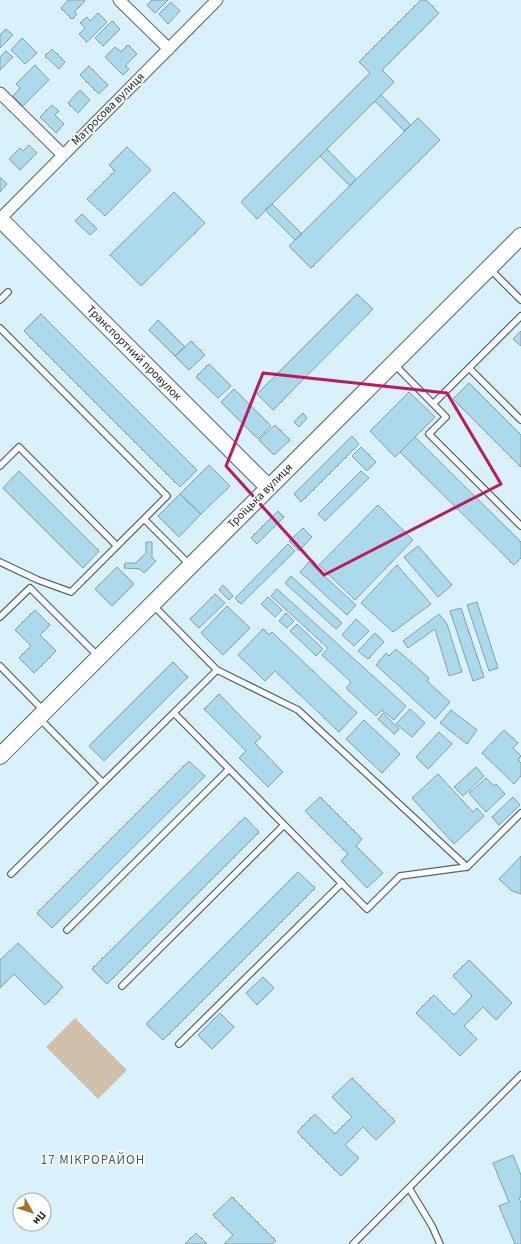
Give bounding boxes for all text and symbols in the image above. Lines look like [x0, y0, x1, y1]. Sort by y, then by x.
street label: Матросова вулиця [68, 69, 148, 149]
street label: Транспортний провулок [83, 302, 186, 405]
street label: Троїцька вулиця [223, 459, 297, 533]
district label: 17 МІКРОРАЙОН [41, 1151, 145, 1169]
north arrow [12, 1192, 52, 1232]
text: Пн [29, 1208, 50, 1228]

